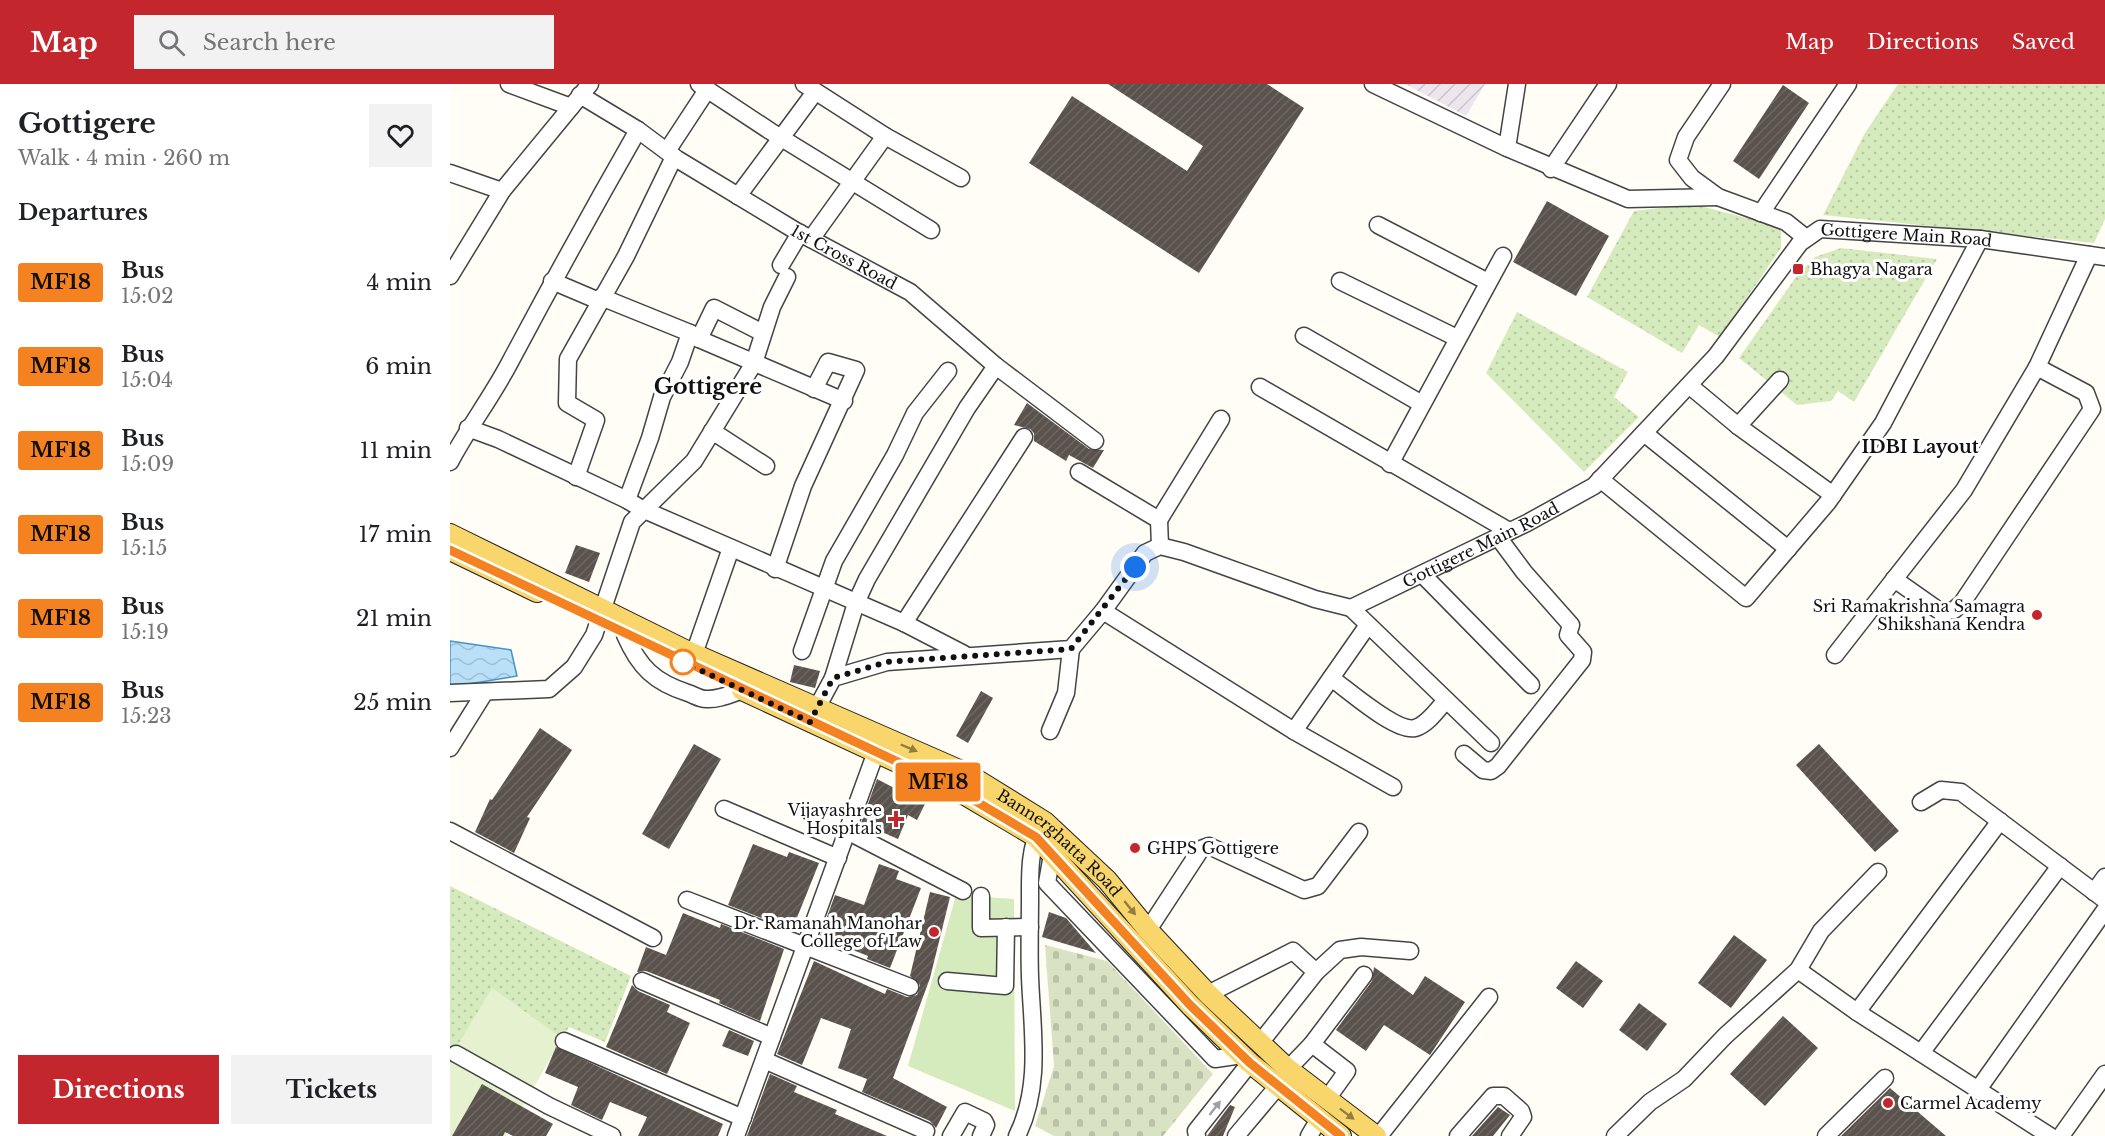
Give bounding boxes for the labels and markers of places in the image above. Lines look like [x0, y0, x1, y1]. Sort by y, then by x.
place label: Bhagya Nagara [1810, 259, 1933, 279]
marker: Bhagya Nagara [1791, 262, 1805, 276]
place label: Sri Ramakrishna Samagra Shikshana Kendra [1813, 596, 2025, 634]
marker: Sri Ramakrishna Samagra Shikshana Kendra [2030, 608, 2044, 622]
unlabelled marker [670, 649, 696, 675]
place label: Vijayashree Hospitals [787, 800, 882, 838]
marker: Vijayashree Hospitals [887, 810, 905, 828]
place label: GHPS Gottigere [1147, 838, 1279, 858]
marker: GHPS Gottigere [1128, 841, 1142, 855]
place label: Dr. Ramanah Manohar College of Law [734, 913, 922, 951]
marker: Dr. Ramanah Manohar College of Law [927, 925, 941, 939]
place label: Carmel Academy [1900, 1093, 2042, 1113]
marker: Carmel Academy [1881, 1096, 1895, 1110]

